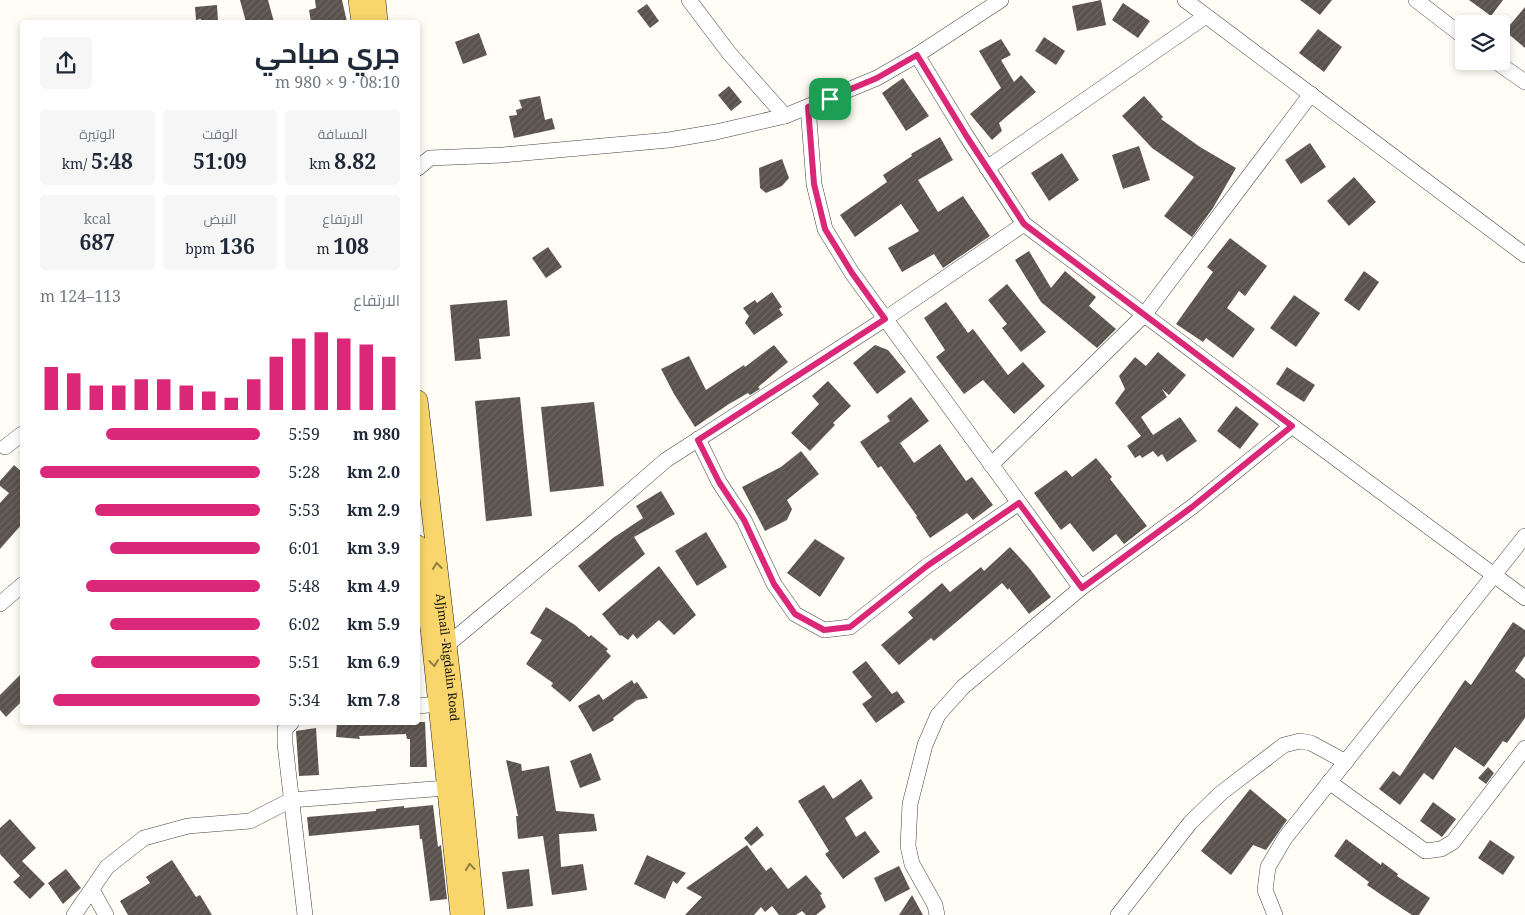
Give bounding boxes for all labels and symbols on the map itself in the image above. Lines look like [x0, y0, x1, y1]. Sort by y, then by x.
pin [809, 78, 851, 120]
one-way arrow [432, 562, 443, 570]
street label: AJjmail -Rigdalin Road [432, 592, 464, 723]
one-way arrow [428, 659, 439, 667]
one-way arrow [465, 862, 476, 870]

